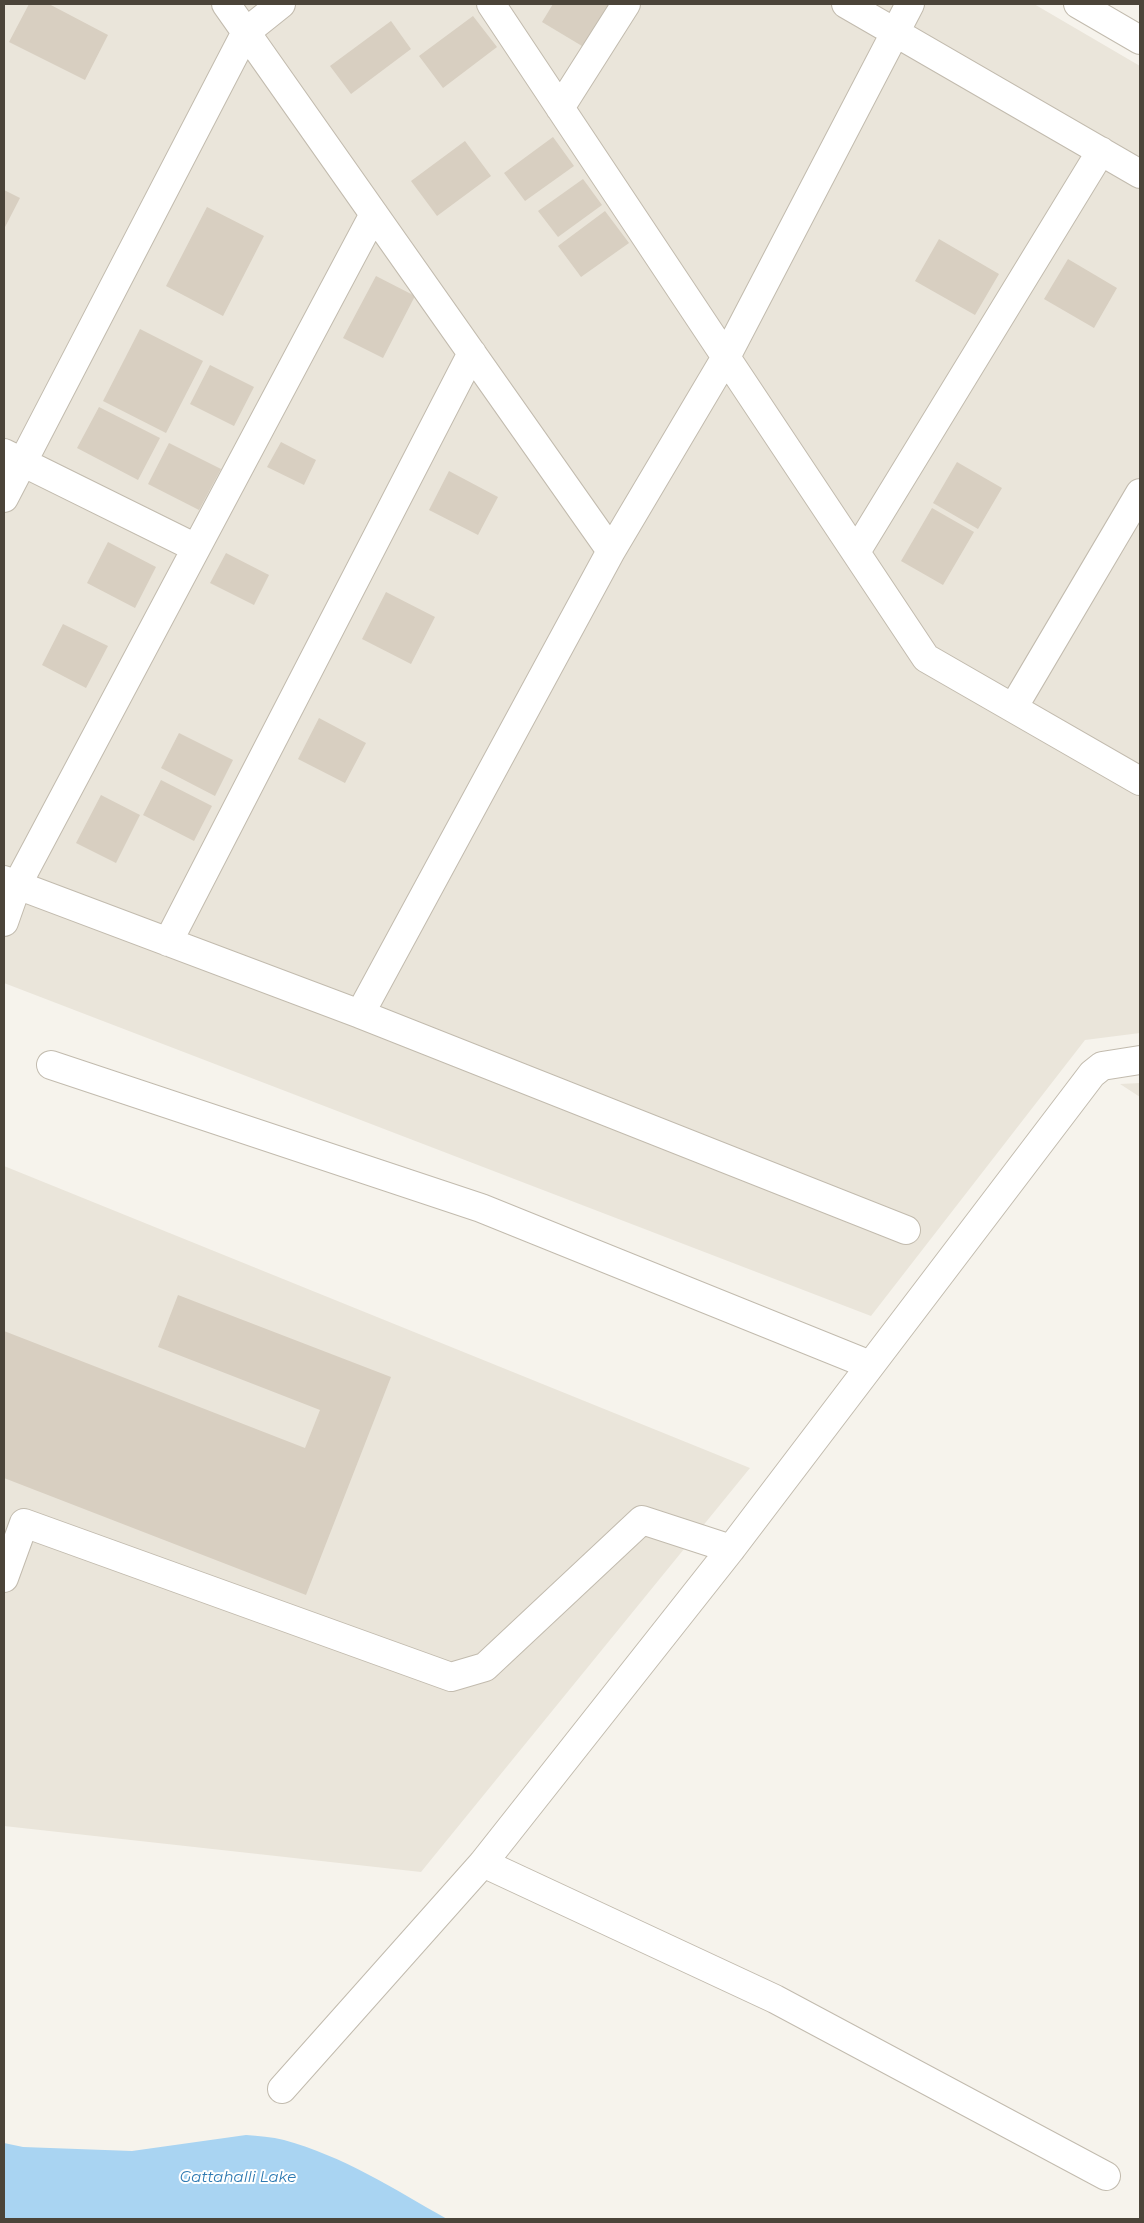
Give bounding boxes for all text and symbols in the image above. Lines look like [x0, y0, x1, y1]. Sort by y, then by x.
water label: Gattahalli Lake [180, 2169, 296, 2187]

